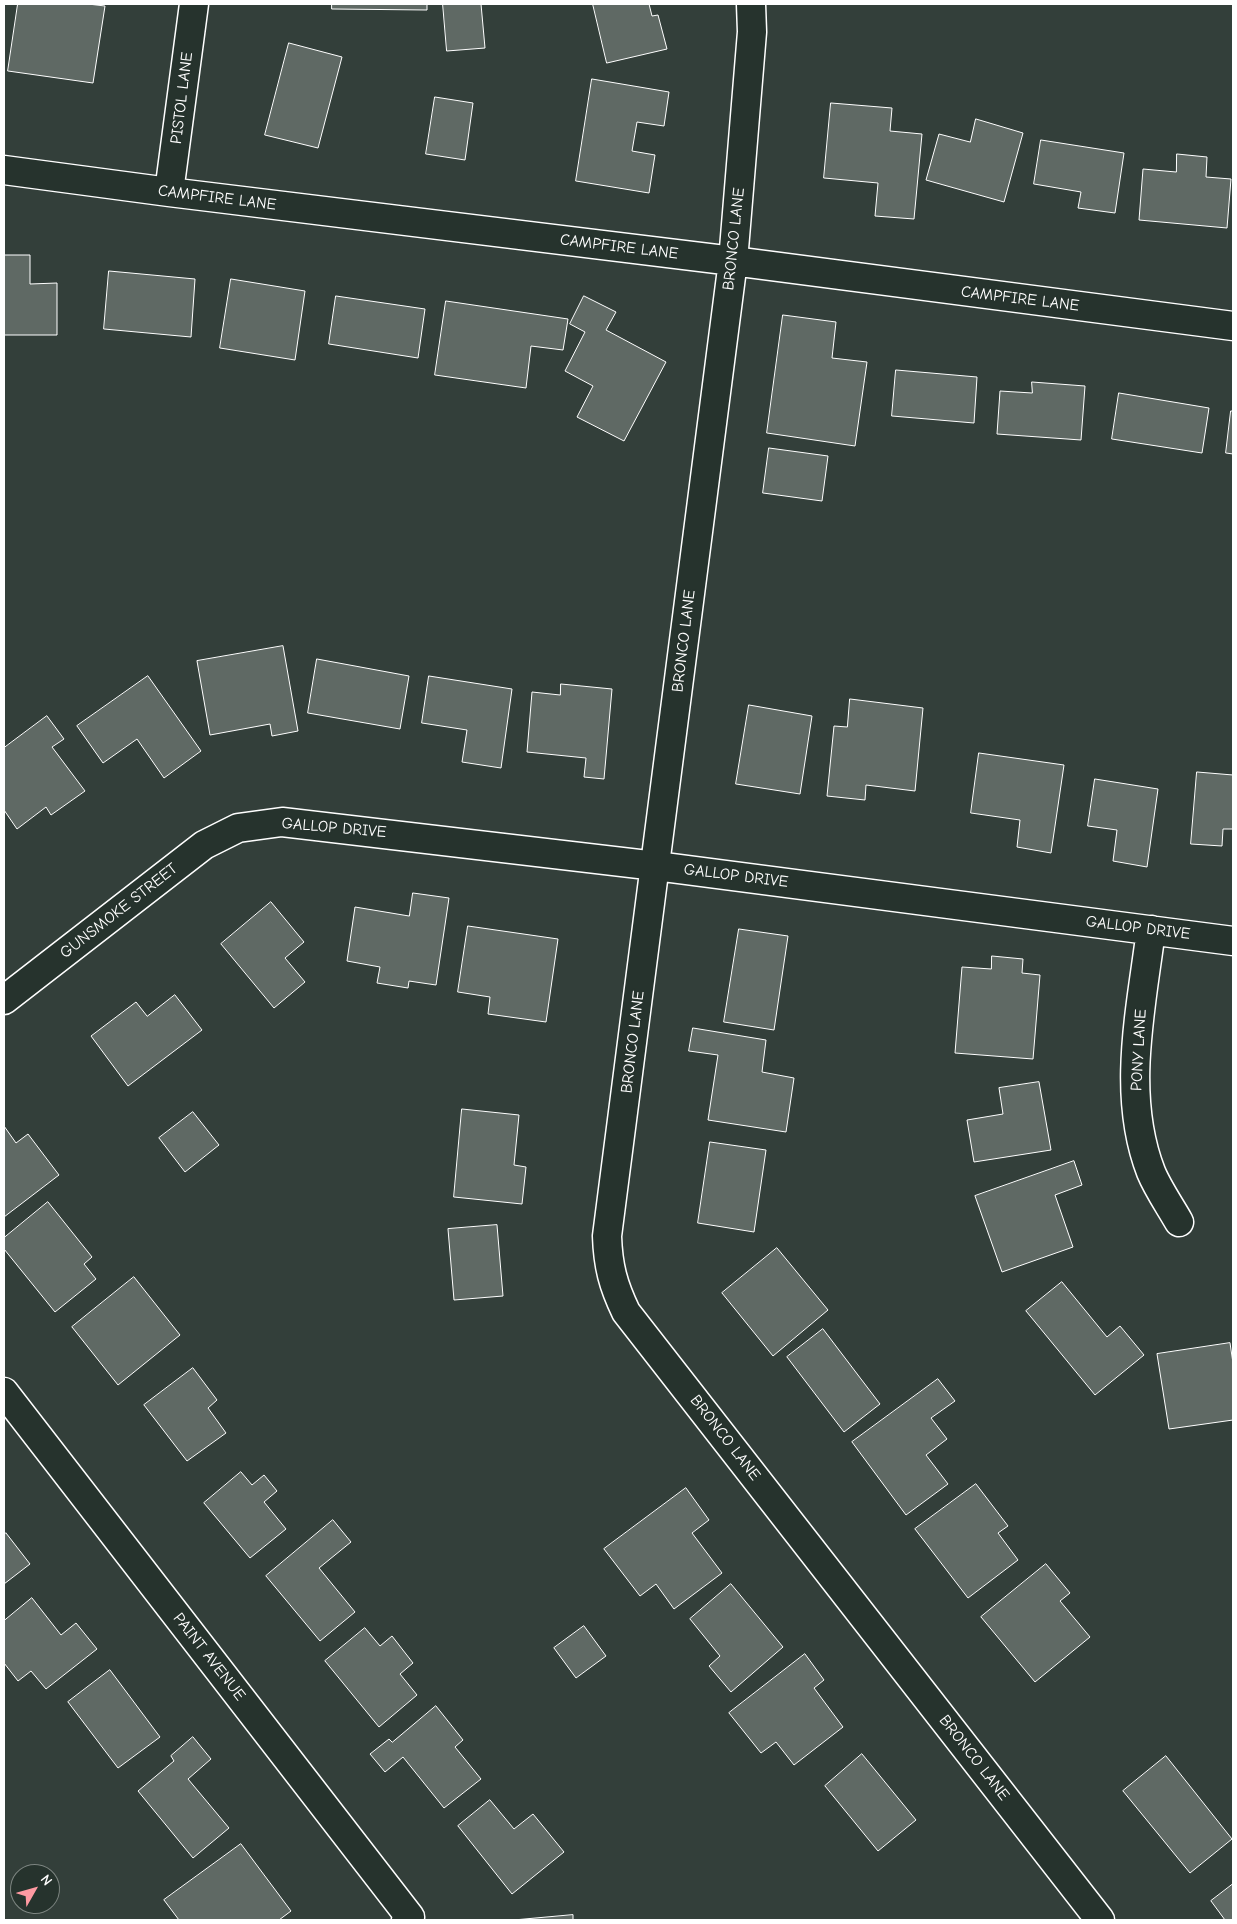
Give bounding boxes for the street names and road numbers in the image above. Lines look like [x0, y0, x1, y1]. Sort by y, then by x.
street label: PISTOL LANE [167, 51, 197, 145]
street label: CAMPFIRE LANE [157, 181, 277, 215]
street label: BRONCO LANE [719, 187, 749, 291]
street label: CAMPFIRE LANE [559, 230, 679, 264]
street label: CAMPFIRE LANE [960, 282, 1080, 316]
street label: BRONCO LANE [668, 589, 700, 693]
street label: GALLOP DRIVE [281, 814, 387, 842]
street label: GUNSMOKE STREET [56, 859, 182, 963]
street label: GALLOP DRIVE [683, 860, 789, 892]
street label: GALLOP DRIVE [1085, 912, 1191, 944]
street label: BRONCO LANE [617, 990, 649, 1094]
street label: PONY LANE [1127, 1009, 1151, 1091]
street label: BRONCO LANE [686, 1391, 764, 1485]
street label: PAINT AVENUE [169, 1609, 249, 1705]
street label: BRONCO LANE [935, 1711, 1013, 1805]

